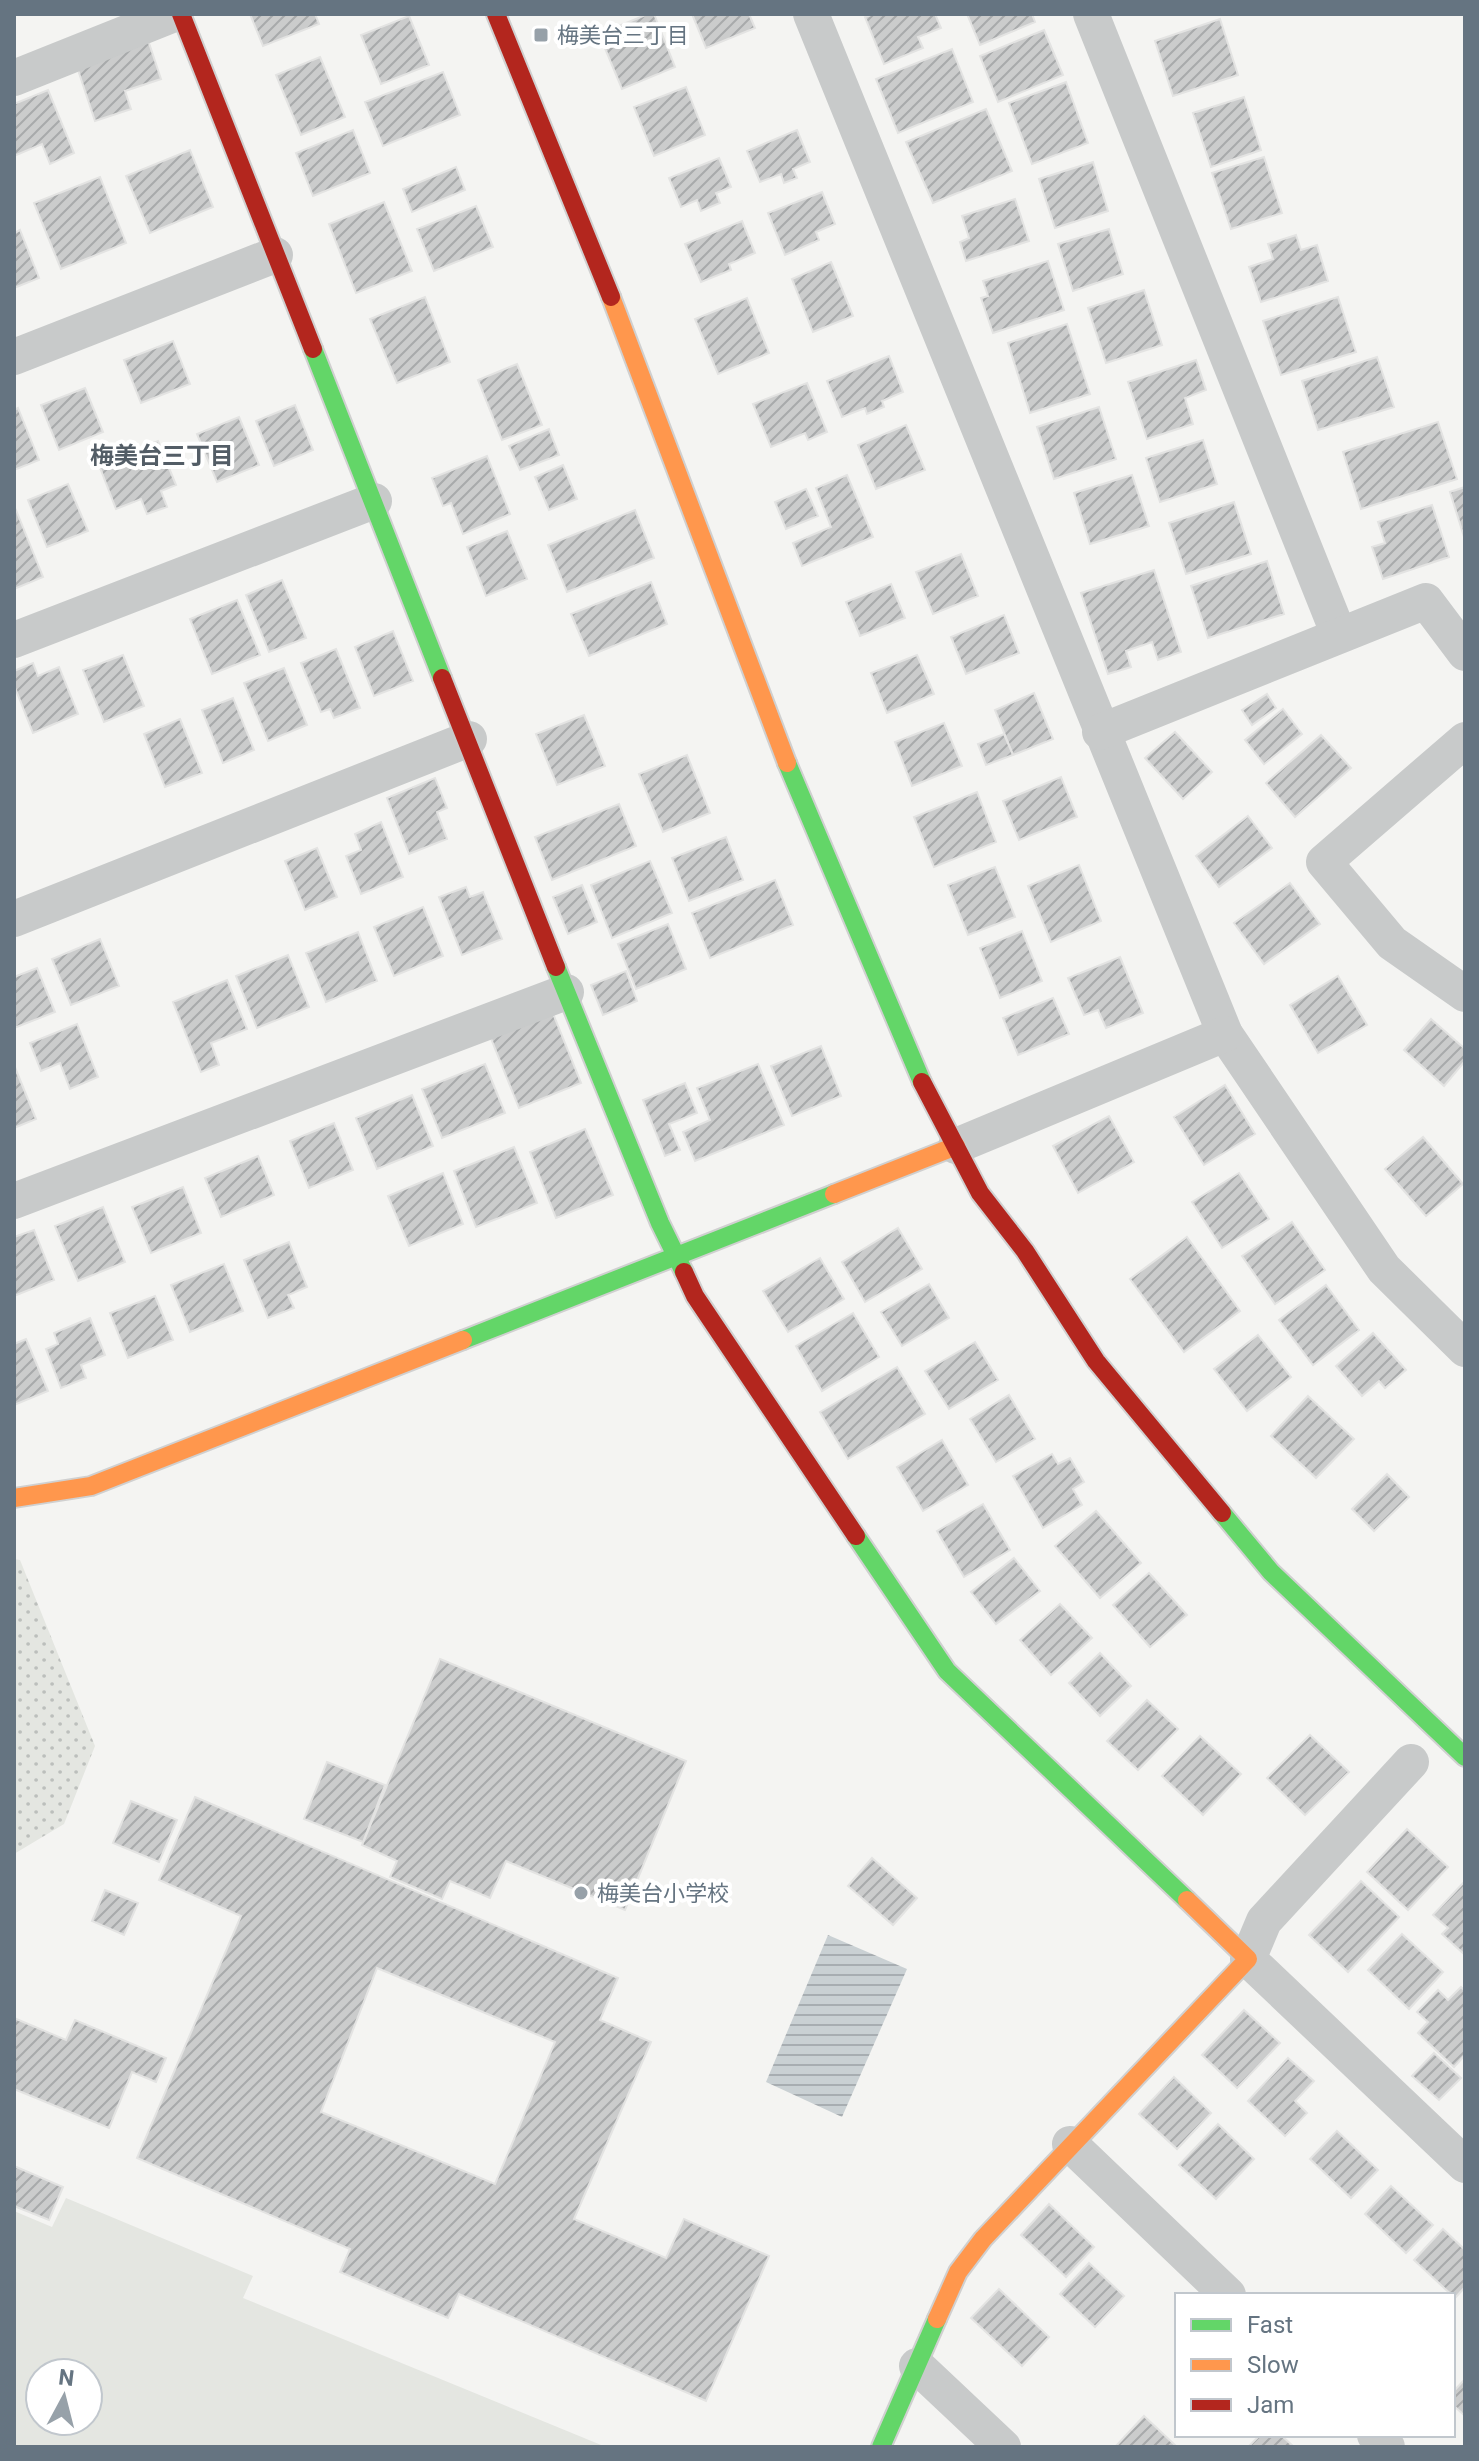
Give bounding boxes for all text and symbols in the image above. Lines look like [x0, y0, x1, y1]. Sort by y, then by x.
place label: 梅美台三丁目 [557, 23, 689, 48]
marker: 梅美台三丁目 [532, 26, 550, 44]
district label: 梅美台三丁目 [90, 442, 234, 470]
place label: 梅美台小学校 [597, 1881, 729, 1906]
marker: 梅美台小学校 [572, 1884, 590, 1902]
legend [1175, 2293, 1455, 2437]
text: Fast [1247, 2311, 1293, 2339]
text: Slow [1247, 2351, 1299, 2379]
north arrow [24, 2357, 104, 2437]
text: N [57, 2364, 76, 2391]
text: Jam [1247, 2391, 1294, 2419]

